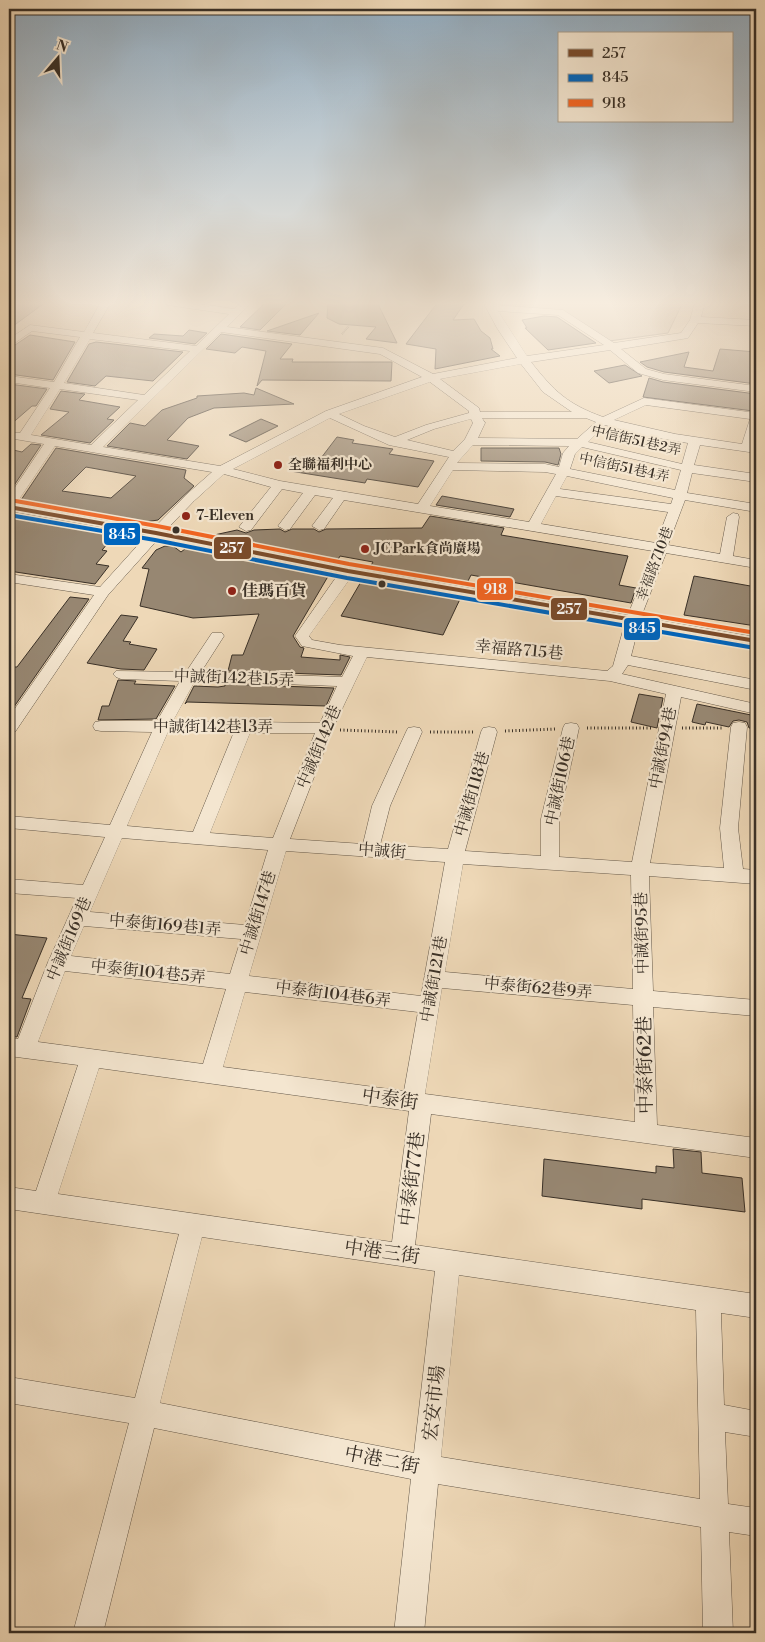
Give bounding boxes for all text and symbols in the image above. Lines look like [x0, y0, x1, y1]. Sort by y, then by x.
north arrow [32, 32, 82, 82]
legend [558, 32, 732, 122]
text: N [54, 36, 70, 57]
text: 257 [602, 44, 626, 63]
text: 845 [602, 68, 629, 87]
text: 918 [602, 94, 626, 113]
street label: 中信街51巷2弄 [589, 422, 683, 460]
street label: 中信街51巷4弄 [577, 450, 671, 486]
place label: 全聯福利中心 [288, 456, 372, 474]
marker: 全聯福利中心 [272, 459, 284, 471]
place label: 7-Eleven [196, 507, 254, 525]
marker: 7-Eleven [180, 510, 192, 522]
line badge: 845 [103, 522, 141, 546]
street label: 幸福路710巷 [633, 524, 677, 604]
unlabelled marker [171, 525, 181, 535]
text: 845 [108, 526, 136, 544]
line badge: 257 [213, 536, 252, 560]
text: 257 [219, 540, 245, 558]
place label: JC Park食尚廣場 [373, 540, 481, 558]
marker: JC Park食尚廣場 [359, 543, 371, 555]
line badge: 918 [476, 577, 514, 601]
unlabelled marker [377, 579, 387, 589]
place label: 佳瑪百貨 [242, 581, 306, 601]
text: 918 [483, 581, 507, 599]
marker: 佳瑪百貨 [226, 585, 238, 597]
line badge: 257 [550, 597, 588, 621]
text: 257 [556, 601, 582, 619]
line badge: 845 [623, 617, 661, 641]
text: 845 [628, 620, 656, 638]
street label: 幸福路715巷 [474, 636, 564, 664]
street label: 中誠街142巷15弄 [173, 666, 295, 690]
street label: 中誠街142巷 [292, 702, 346, 792]
street label: 中誠街94巷 [645, 705, 681, 791]
street label: 中誠街142巷13弄 [153, 717, 273, 737]
street label: 中誠街106巷 [541, 735, 579, 827]
street label: 中誠街118巷 [450, 749, 494, 839]
street label: 中誠街 [357, 839, 407, 863]
street label: 中誠街147巷 [236, 868, 280, 958]
street label: 中誠街95巷 [631, 892, 653, 974]
street label: 中誠街169巷 [42, 894, 96, 984]
street label: 中泰街169巷1弄 [108, 910, 222, 940]
street label: 中誠街121巷 [417, 934, 451, 1024]
street label: 中泰街104巷5弄 [90, 956, 206, 988]
street label: 中泰街62巷9弄 [483, 973, 593, 1003]
street label: 中泰街104巷6弄 [274, 977, 392, 1011]
street label: 中泰街62巷 [632, 1016, 658, 1114]
street label: 中泰街 [360, 1083, 420, 1115]
street label: 中泰街77巷 [394, 1130, 430, 1228]
street label: 中港三街 [343, 1235, 421, 1269]
street label: 宏安市場 [418, 1364, 450, 1442]
street label: 中港二街 [342, 1441, 422, 1479]

